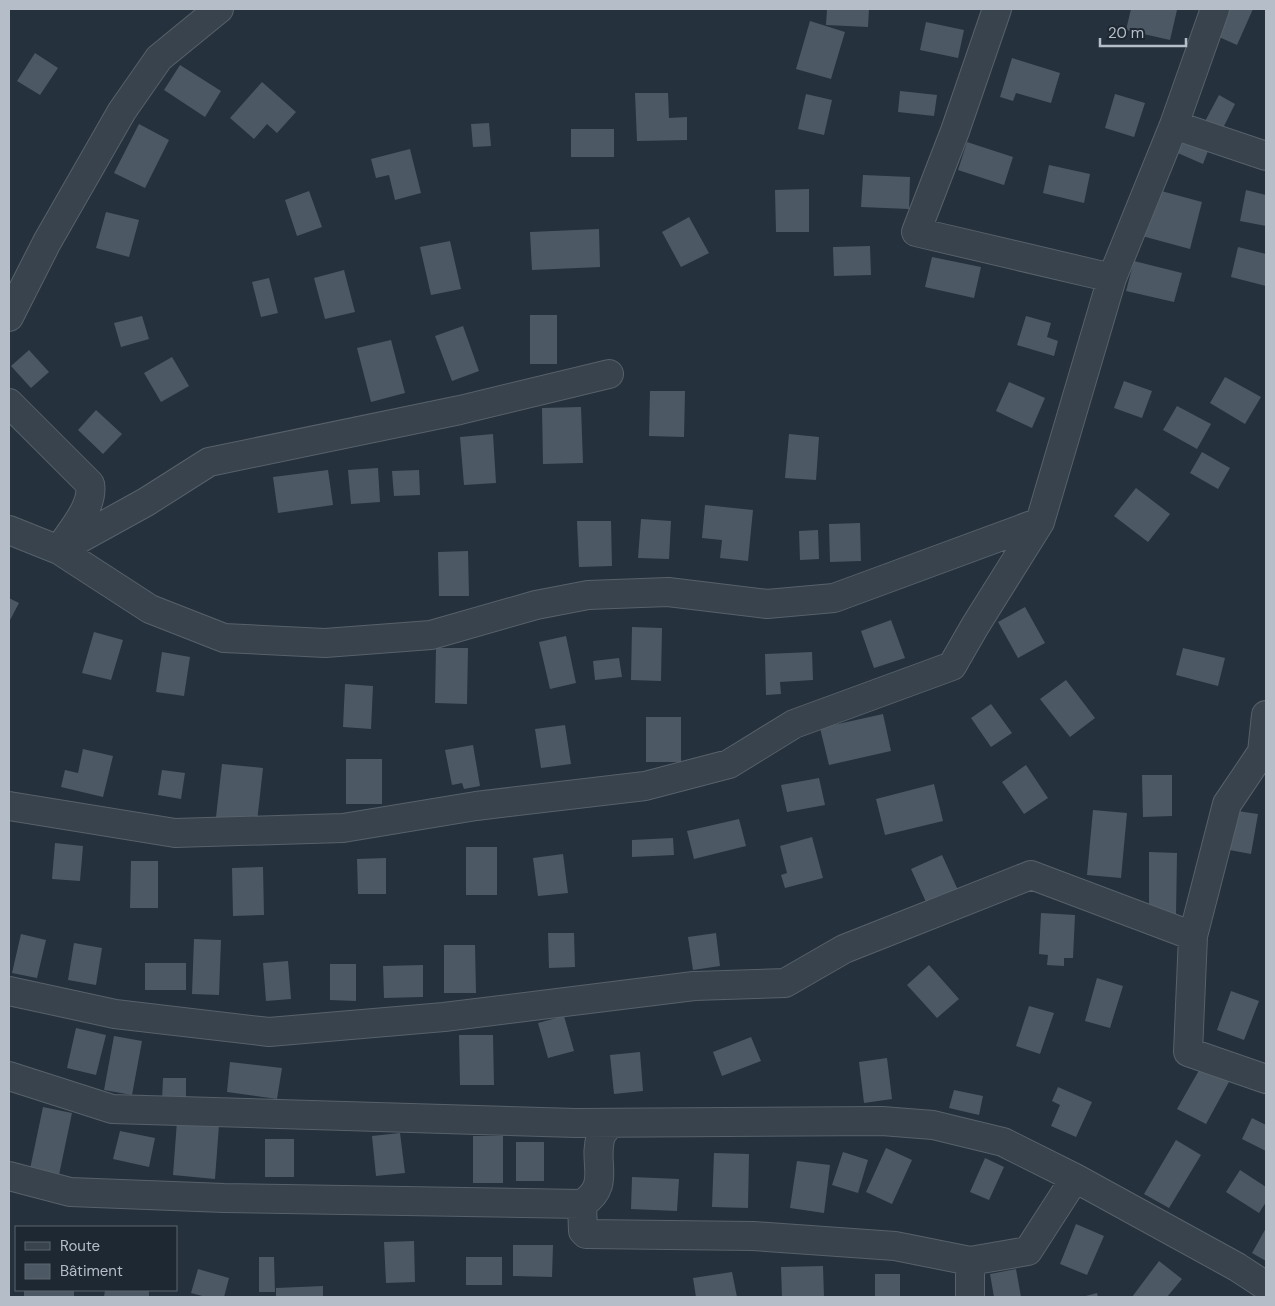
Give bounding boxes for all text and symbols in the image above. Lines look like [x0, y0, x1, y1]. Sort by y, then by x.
scale bar [1100, 15, 1186, 47]
text: 20 m [1108, 23, 1144, 43]
legend [15, 1226, 178, 1291]
text: Route [60, 1236, 100, 1256]
text: Bâtiment [60, 1261, 123, 1281]

